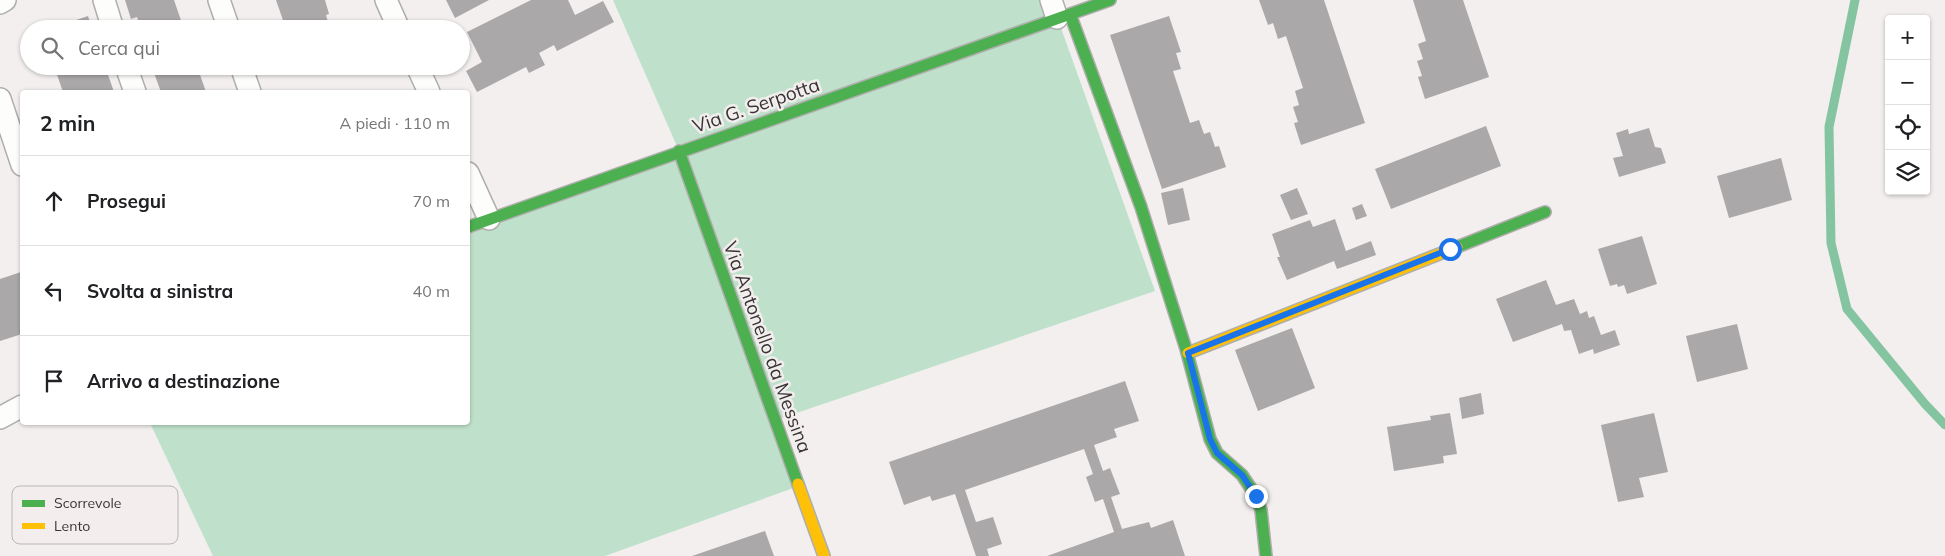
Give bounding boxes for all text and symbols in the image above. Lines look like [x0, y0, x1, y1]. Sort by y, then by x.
map controls [1885, 15, 1930, 195]
button: + [1885, 15, 1930, 60]
search box [20, 20, 470, 75]
icon: search [38, 34, 66, 62]
text: Cerca qui [78, 36, 160, 60]
button: − [1885, 60, 1930, 105]
street label: Via G. Serpotta [689, 72, 823, 138]
button: locate [1885, 105, 1930, 150]
text: 2 min [40, 110, 95, 136]
text: A piedi · 110 m [339, 113, 450, 133]
button: layers [1885, 150, 1930, 195]
icon: ahead [40, 187, 68, 215]
text: Prosegui [87, 189, 166, 213]
text: 70 m [413, 191, 450, 211]
street label: Via Antonello da Messina [719, 238, 817, 456]
route start [1439, 238, 1462, 261]
icon: left [40, 277, 68, 305]
text: Svolta a sinistra [87, 279, 233, 303]
text: 40 m [413, 281, 450, 301]
icon: arrive [40, 367, 68, 395]
text: Arrivo a destinazione [87, 369, 280, 393]
route end [1245, 485, 1268, 508]
legend [12, 486, 178, 544]
text: Scorrevole [54, 494, 121, 512]
text: Lento [54, 517, 90, 535]

